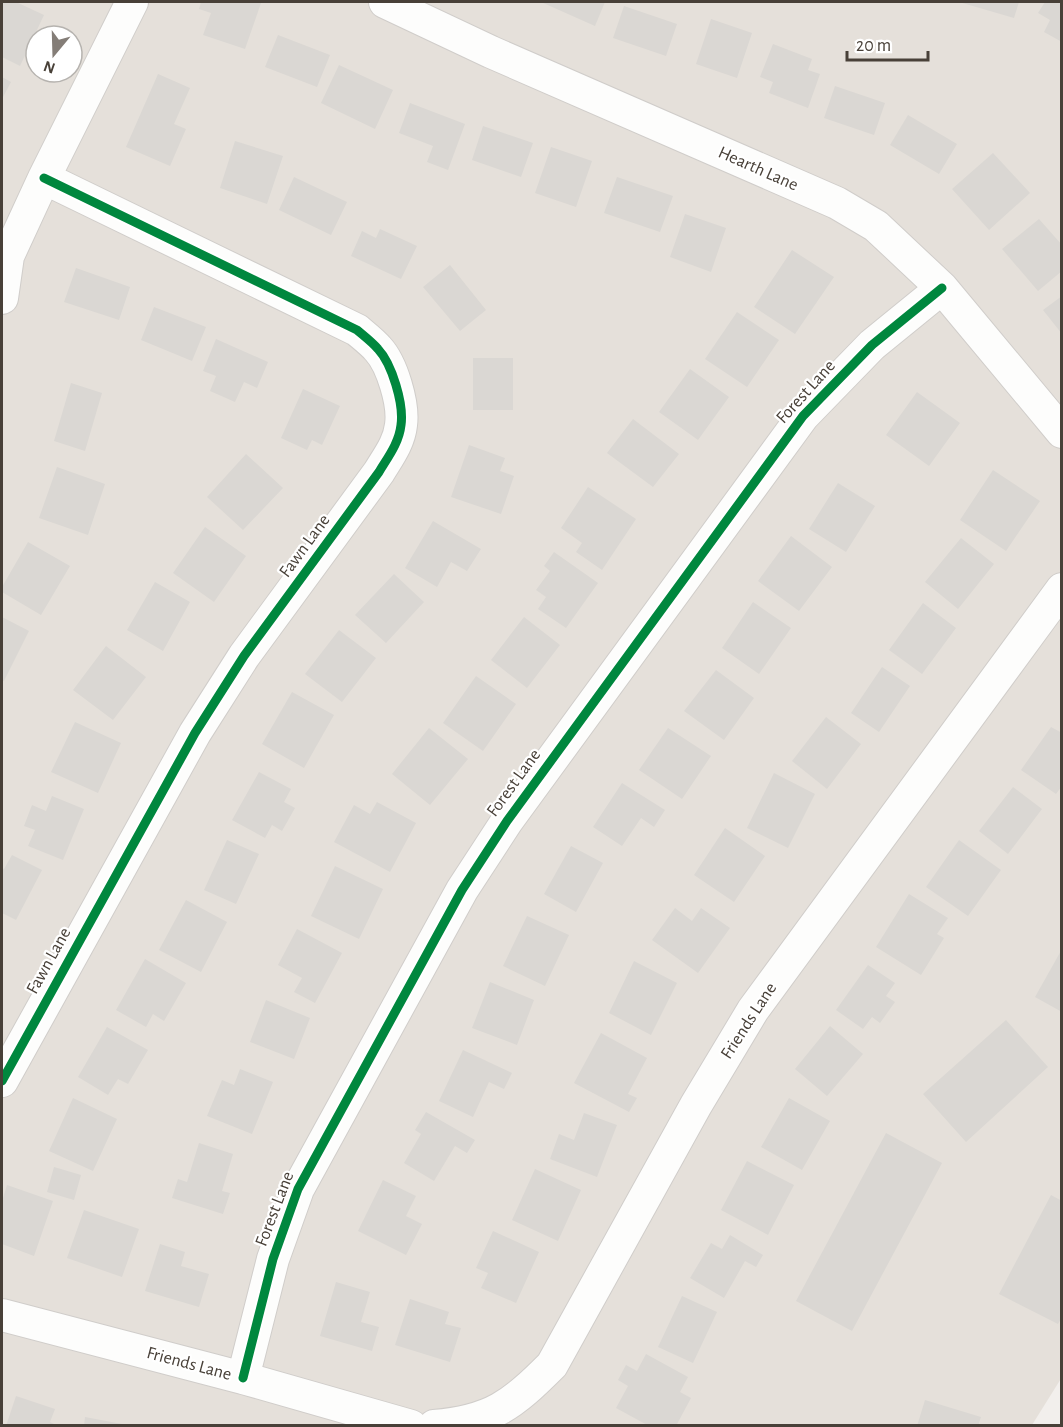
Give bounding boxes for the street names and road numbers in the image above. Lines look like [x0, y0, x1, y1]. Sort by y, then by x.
street label: Hearth Lane [715, 143, 801, 195]
street label: Forest Lane [773, 357, 839, 427]
street label: Fawn Lane [276, 511, 334, 581]
street label: Forest Lane [484, 746, 544, 820]
street label: Fawn Lane [23, 925, 75, 997]
street label: Friends Lane [718, 980, 780, 1062]
street label: Forest Lane [253, 1169, 297, 1249]
street label: Friends Lane [145, 1344, 233, 1384]

